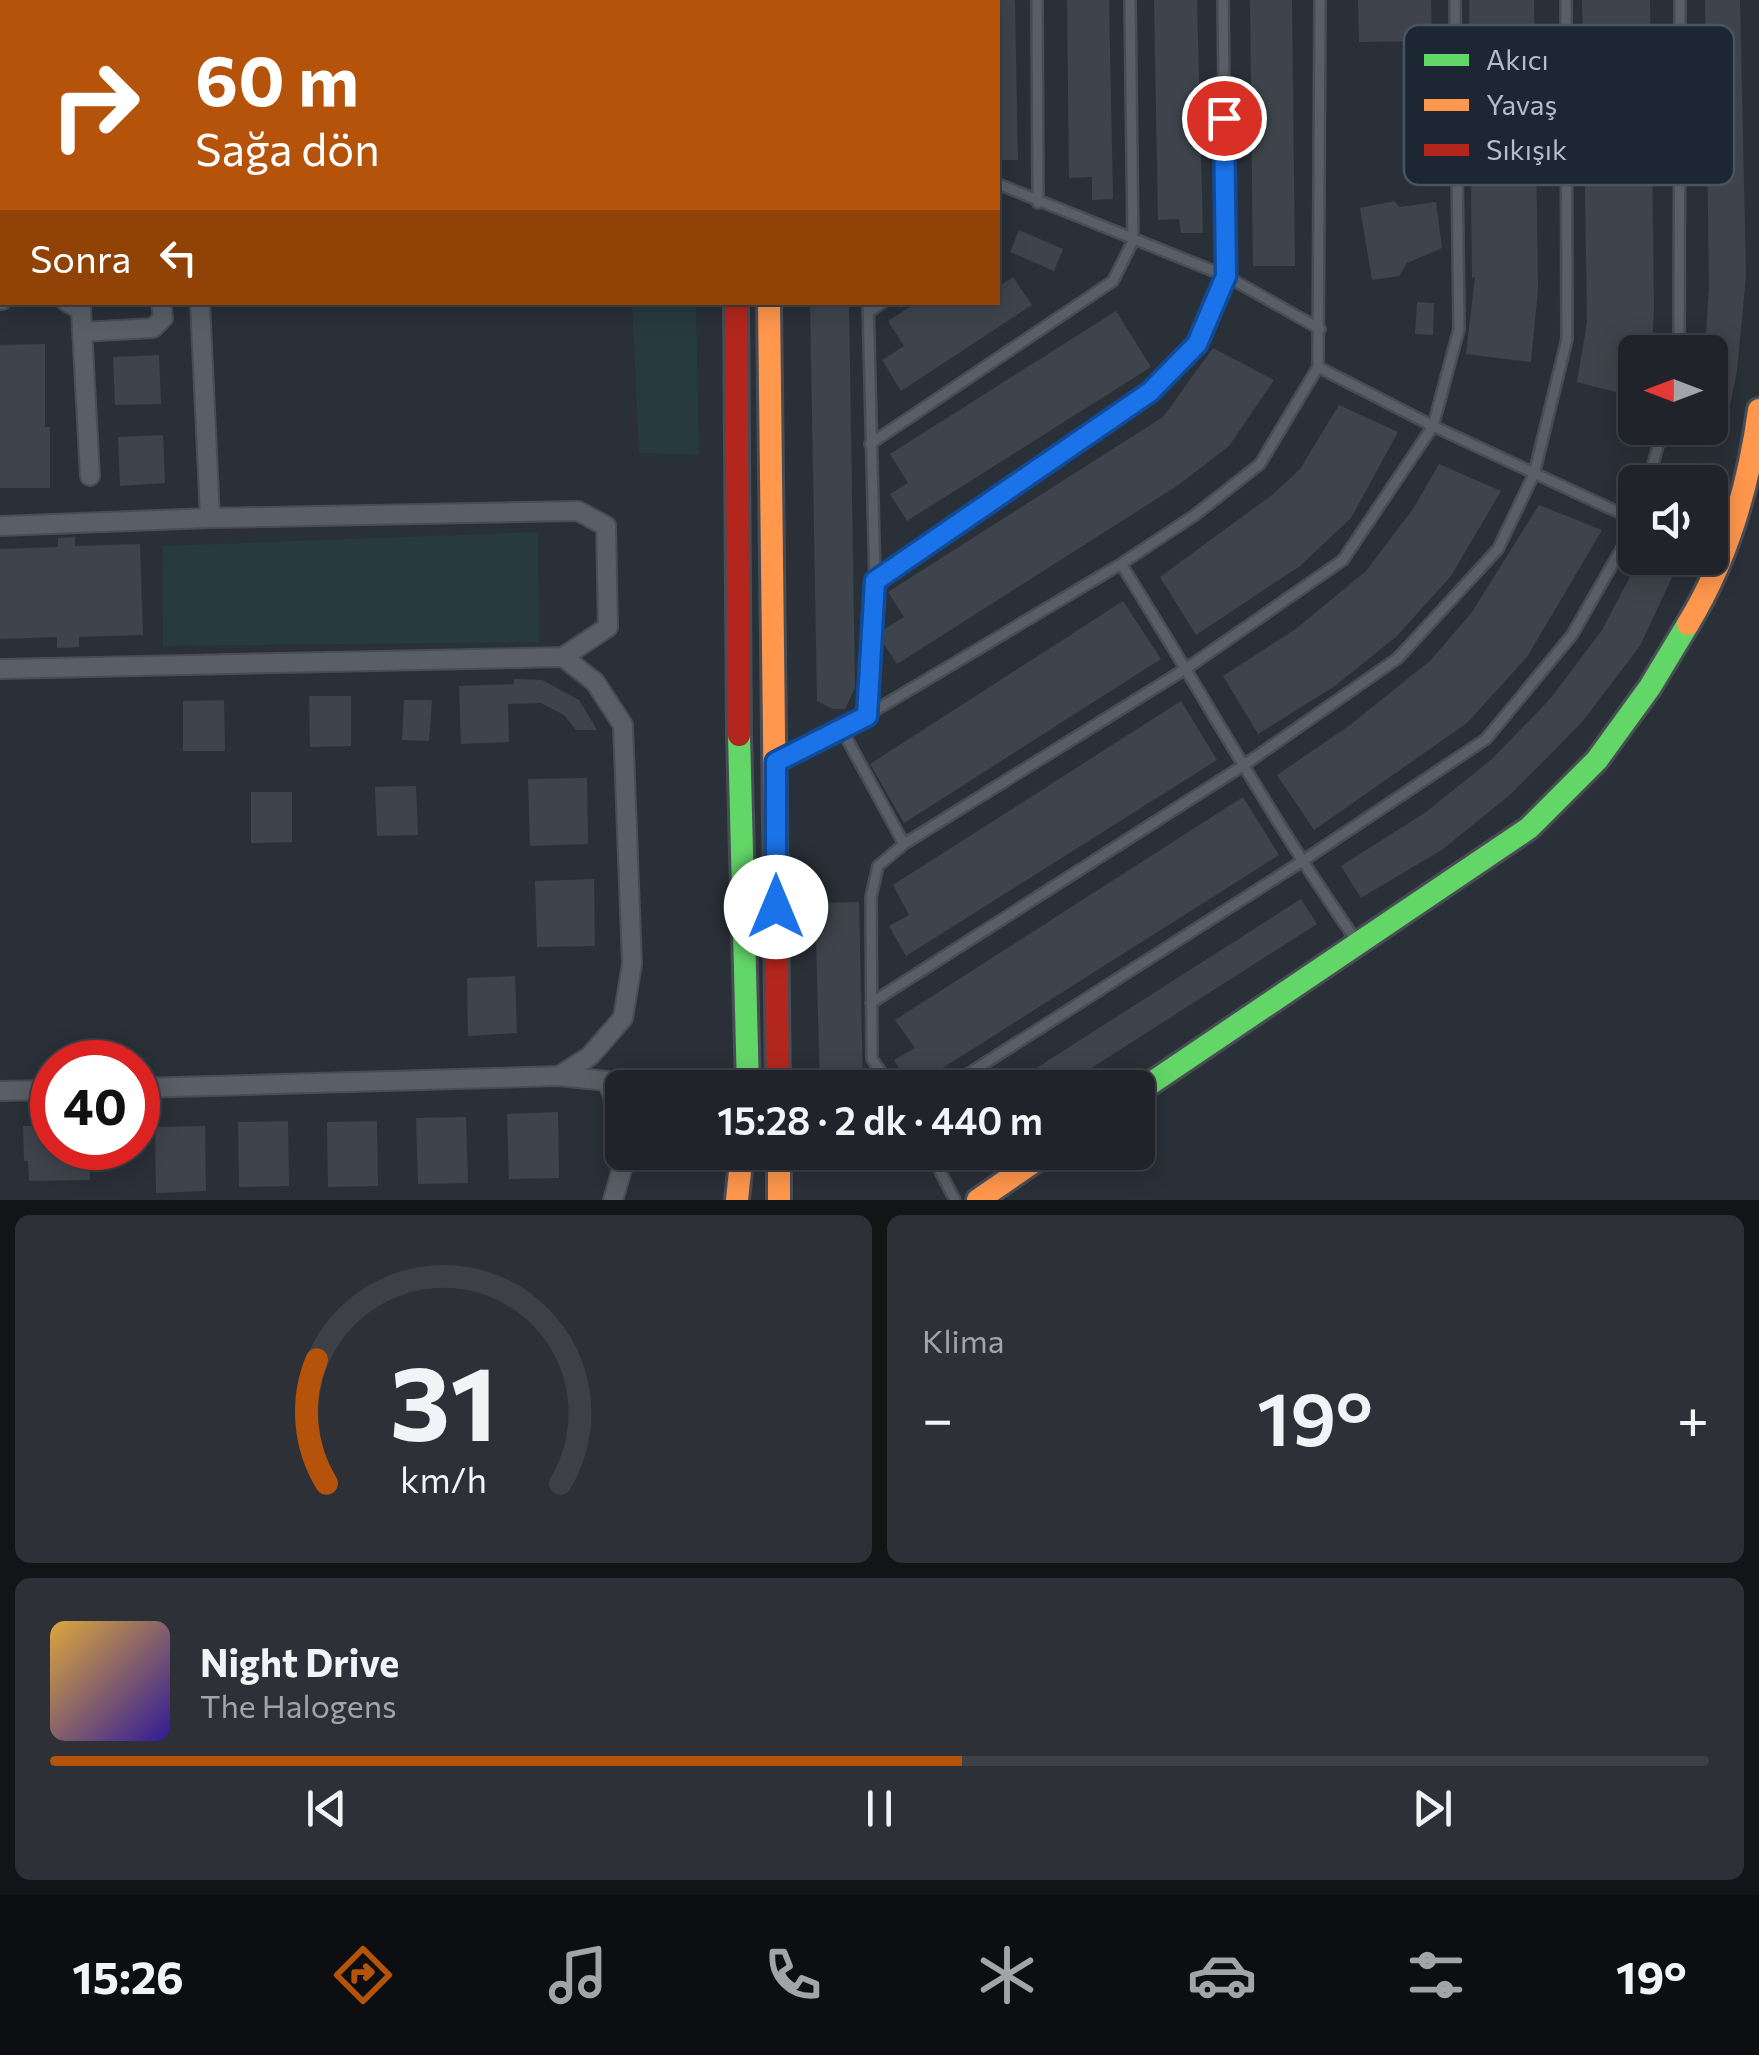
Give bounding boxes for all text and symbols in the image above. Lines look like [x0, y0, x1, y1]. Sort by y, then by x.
legend [1404, 25, 1734, 185]
text: 60 m [195, 35, 359, 120]
icon: right [30, 40, 160, 170]
text: Akıcı [1486, 42, 1549, 76]
pin [1182, 76, 1267, 161]
text: Yavaş [1486, 87, 1557, 121]
icon: arrive [1197, 91, 1252, 146]
text: Sağa dön [195, 120, 380, 175]
text: Sıkışık [1486, 132, 1567, 166]
icon: left [151, 230, 206, 285]
text: Sonra [30, 234, 131, 281]
north arrow [1618, 335, 1728, 445]
map controls [1618, 335, 1728, 575]
button: sound [1618, 465, 1728, 575]
position arrow [724, 855, 828, 959]
speed limit sign: 40 [30, 1040, 160, 1170]
text: 15:28 · 2 dk · 440 m [717, 1096, 1043, 1143]
text: Klima [922, 1320, 1004, 1360]
text: 31 [390, 1335, 497, 1462]
text: 19° [1257, 1370, 1373, 1461]
text: − [922, 1383, 953, 1450]
text: + [1677, 1383, 1709, 1450]
text: km/h [400, 1457, 487, 1500]
text: Night Drive [200, 1638, 399, 1685]
text: The Halogens [200, 1685, 397, 1725]
icon: previous [299, 1781, 354, 1836]
icon: pause [852, 1781, 907, 1836]
icon: next [1405, 1781, 1460, 1836]
icon: directions [328, 1940, 398, 2010]
icon: music [543, 1940, 613, 2010]
icon: phone [758, 1940, 828, 2010]
icon: climate [972, 1940, 1042, 2010]
icon: car [1187, 1940, 1257, 2010]
icon: filters [1401, 1940, 1471, 2010]
text: 15:26 [72, 1948, 184, 2003]
text: 19° [1616, 1948, 1687, 2003]

